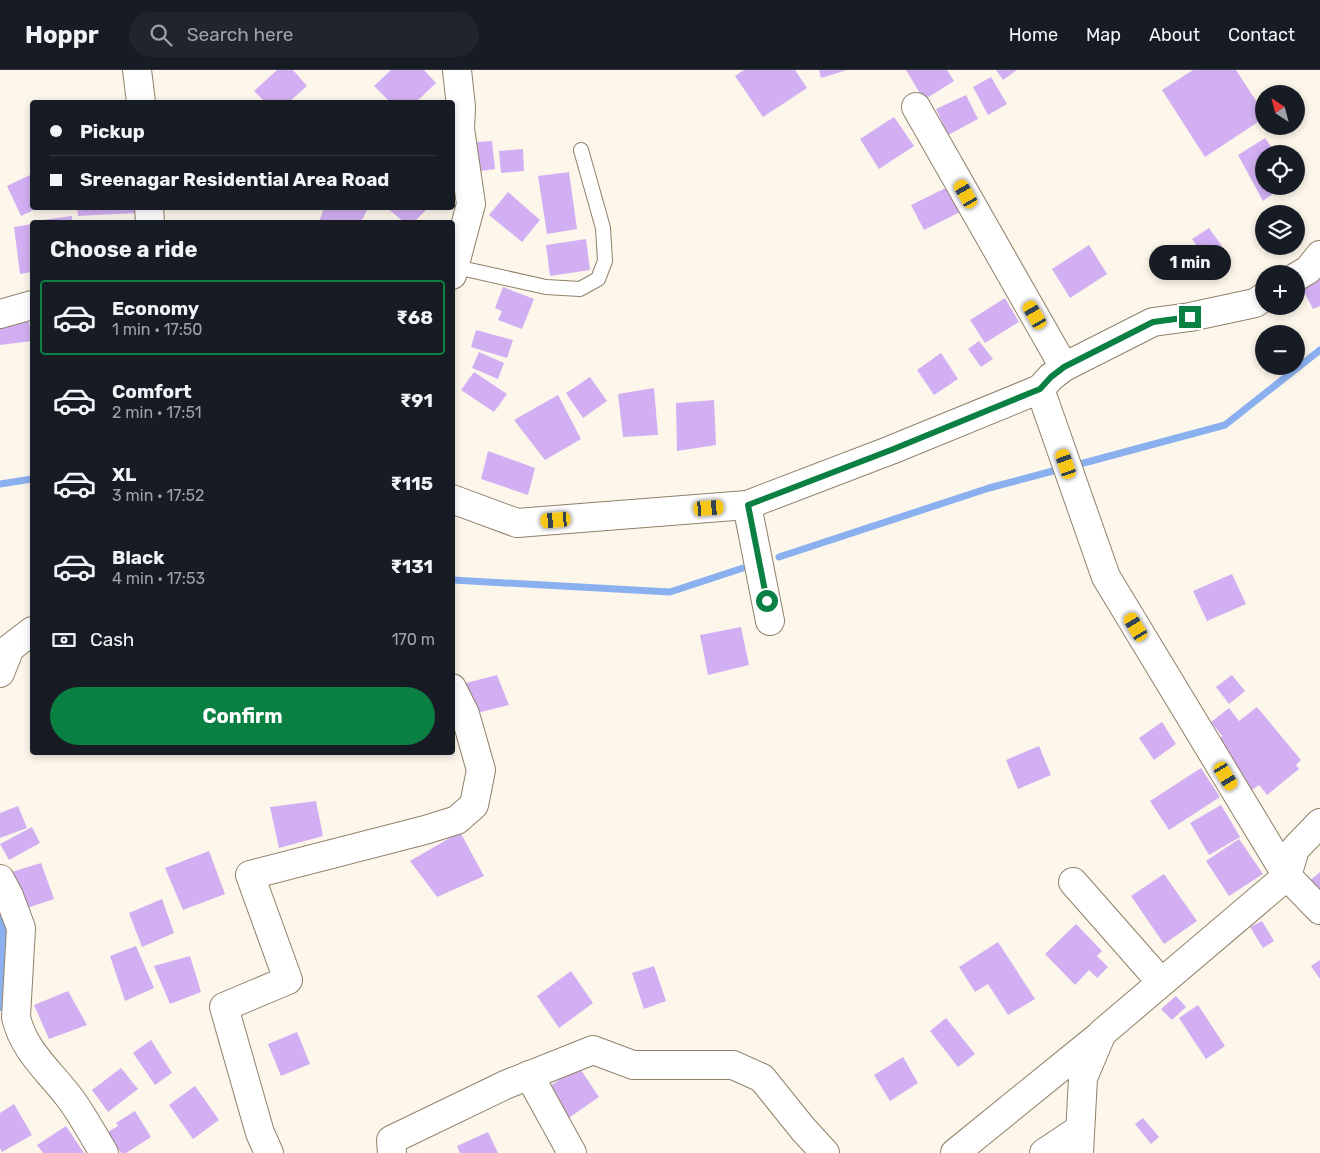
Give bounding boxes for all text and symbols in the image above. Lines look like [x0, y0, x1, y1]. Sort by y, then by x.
search box [129, 12, 479, 57]
text: Hoppr [25, 21, 99, 49]
icon: search [147, 21, 175, 49]
text: Search here [187, 23, 293, 46]
text: Home [1009, 24, 1058, 46]
text: Map [1086, 24, 1121, 46]
text: About [1149, 24, 1200, 46]
text: Contact [1228, 24, 1295, 46]
north arrow [1255, 85, 1305, 135]
map controls [1255, 85, 1305, 375]
text: Pickup [80, 120, 145, 143]
button: locate [1255, 145, 1305, 195]
text: Sreenagar Residential Area Road [80, 168, 389, 191]
car [952, 177, 979, 211]
button: layers [1255, 205, 1305, 255]
text: Choose a ride [50, 236, 197, 263]
callout: 1 min [1149, 244, 1231, 280]
text: 1 min [1170, 253, 1210, 272]
button: + [1255, 265, 1305, 315]
icon: car [52, 295, 97, 340]
text: Economy [112, 297, 199, 320]
car [1021, 298, 1048, 332]
text: ₹68 [396, 306, 433, 329]
route end [1179, 306, 1201, 328]
text: 1 min · 17:50 [112, 320, 203, 339]
button: − [1255, 325, 1305, 375]
icon: car [52, 378, 97, 423]
text: Comfort [112, 380, 192, 403]
text: ₹91 [400, 389, 433, 412]
text: 2 min · 17:51 [112, 403, 201, 422]
car [1054, 447, 1077, 481]
icon: car [52, 461, 97, 506]
text: XL [112, 463, 136, 486]
text: ₹115 [390, 472, 433, 495]
text: 3 min · 17:52 [112, 486, 205, 505]
car [693, 499, 724, 517]
car [540, 511, 571, 529]
icon: car [52, 544, 97, 589]
text: Black [112, 546, 164, 569]
text: ₹131 [390, 555, 433, 578]
text: 4 min · 17:53 [112, 569, 205, 588]
route start [756, 590, 778, 612]
car [1121, 610, 1150, 644]
icon: cash [50, 626, 78, 654]
text: Cash [90, 628, 134, 651]
text: 170 m [392, 630, 435, 649]
button: Confirm [50, 687, 435, 745]
car [1211, 759, 1240, 793]

